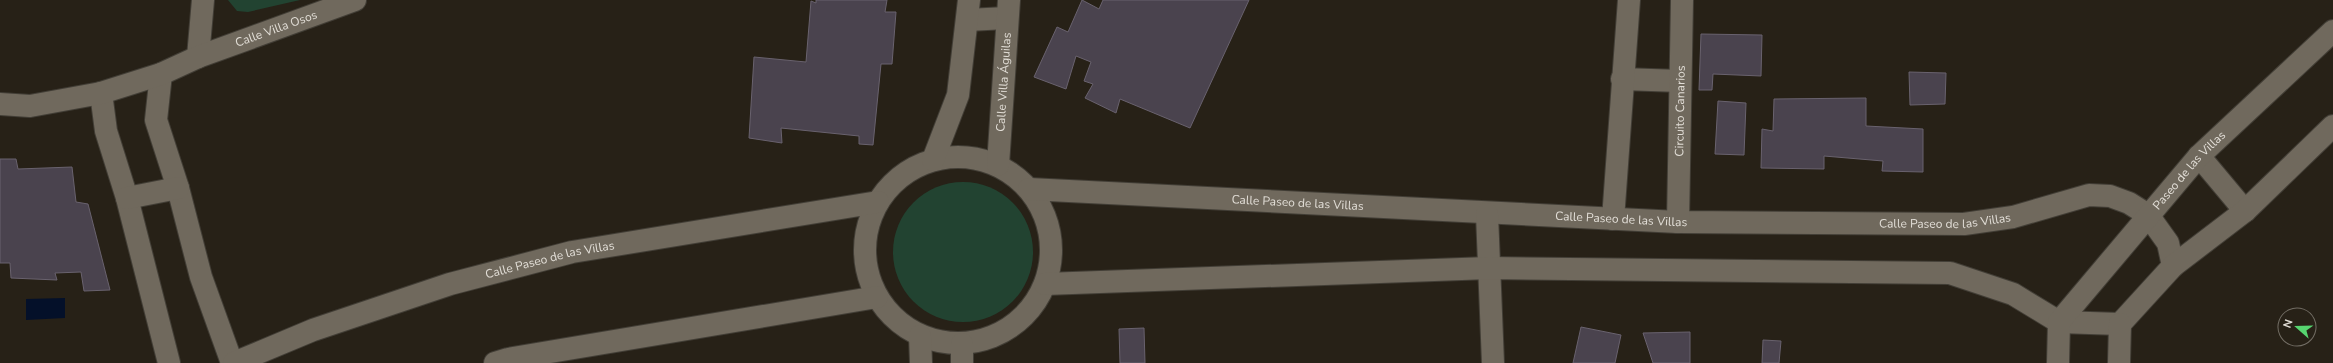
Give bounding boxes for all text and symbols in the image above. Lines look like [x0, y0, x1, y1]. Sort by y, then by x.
street label: Calle Villa Osos [233, 6, 319, 51]
street label: Calle Villa Águilas [992, 32, 1015, 132]
street label: Circuito Canarios [1671, 65, 1689, 157]
street label: Paseo de las Villas [2149, 127, 2229, 213]
street label: Calle Paseo de las Villas [1231, 191, 1364, 214]
street label: Calle Paseo de las Villas [1555, 208, 1687, 230]
street label: Calle Paseo de las Villas [1879, 209, 2012, 232]
street label: Calle Paseo de las Villas [484, 237, 616, 282]
north arrow [2277, 307, 2317, 347]
text: N [2280, 317, 2297, 330]

